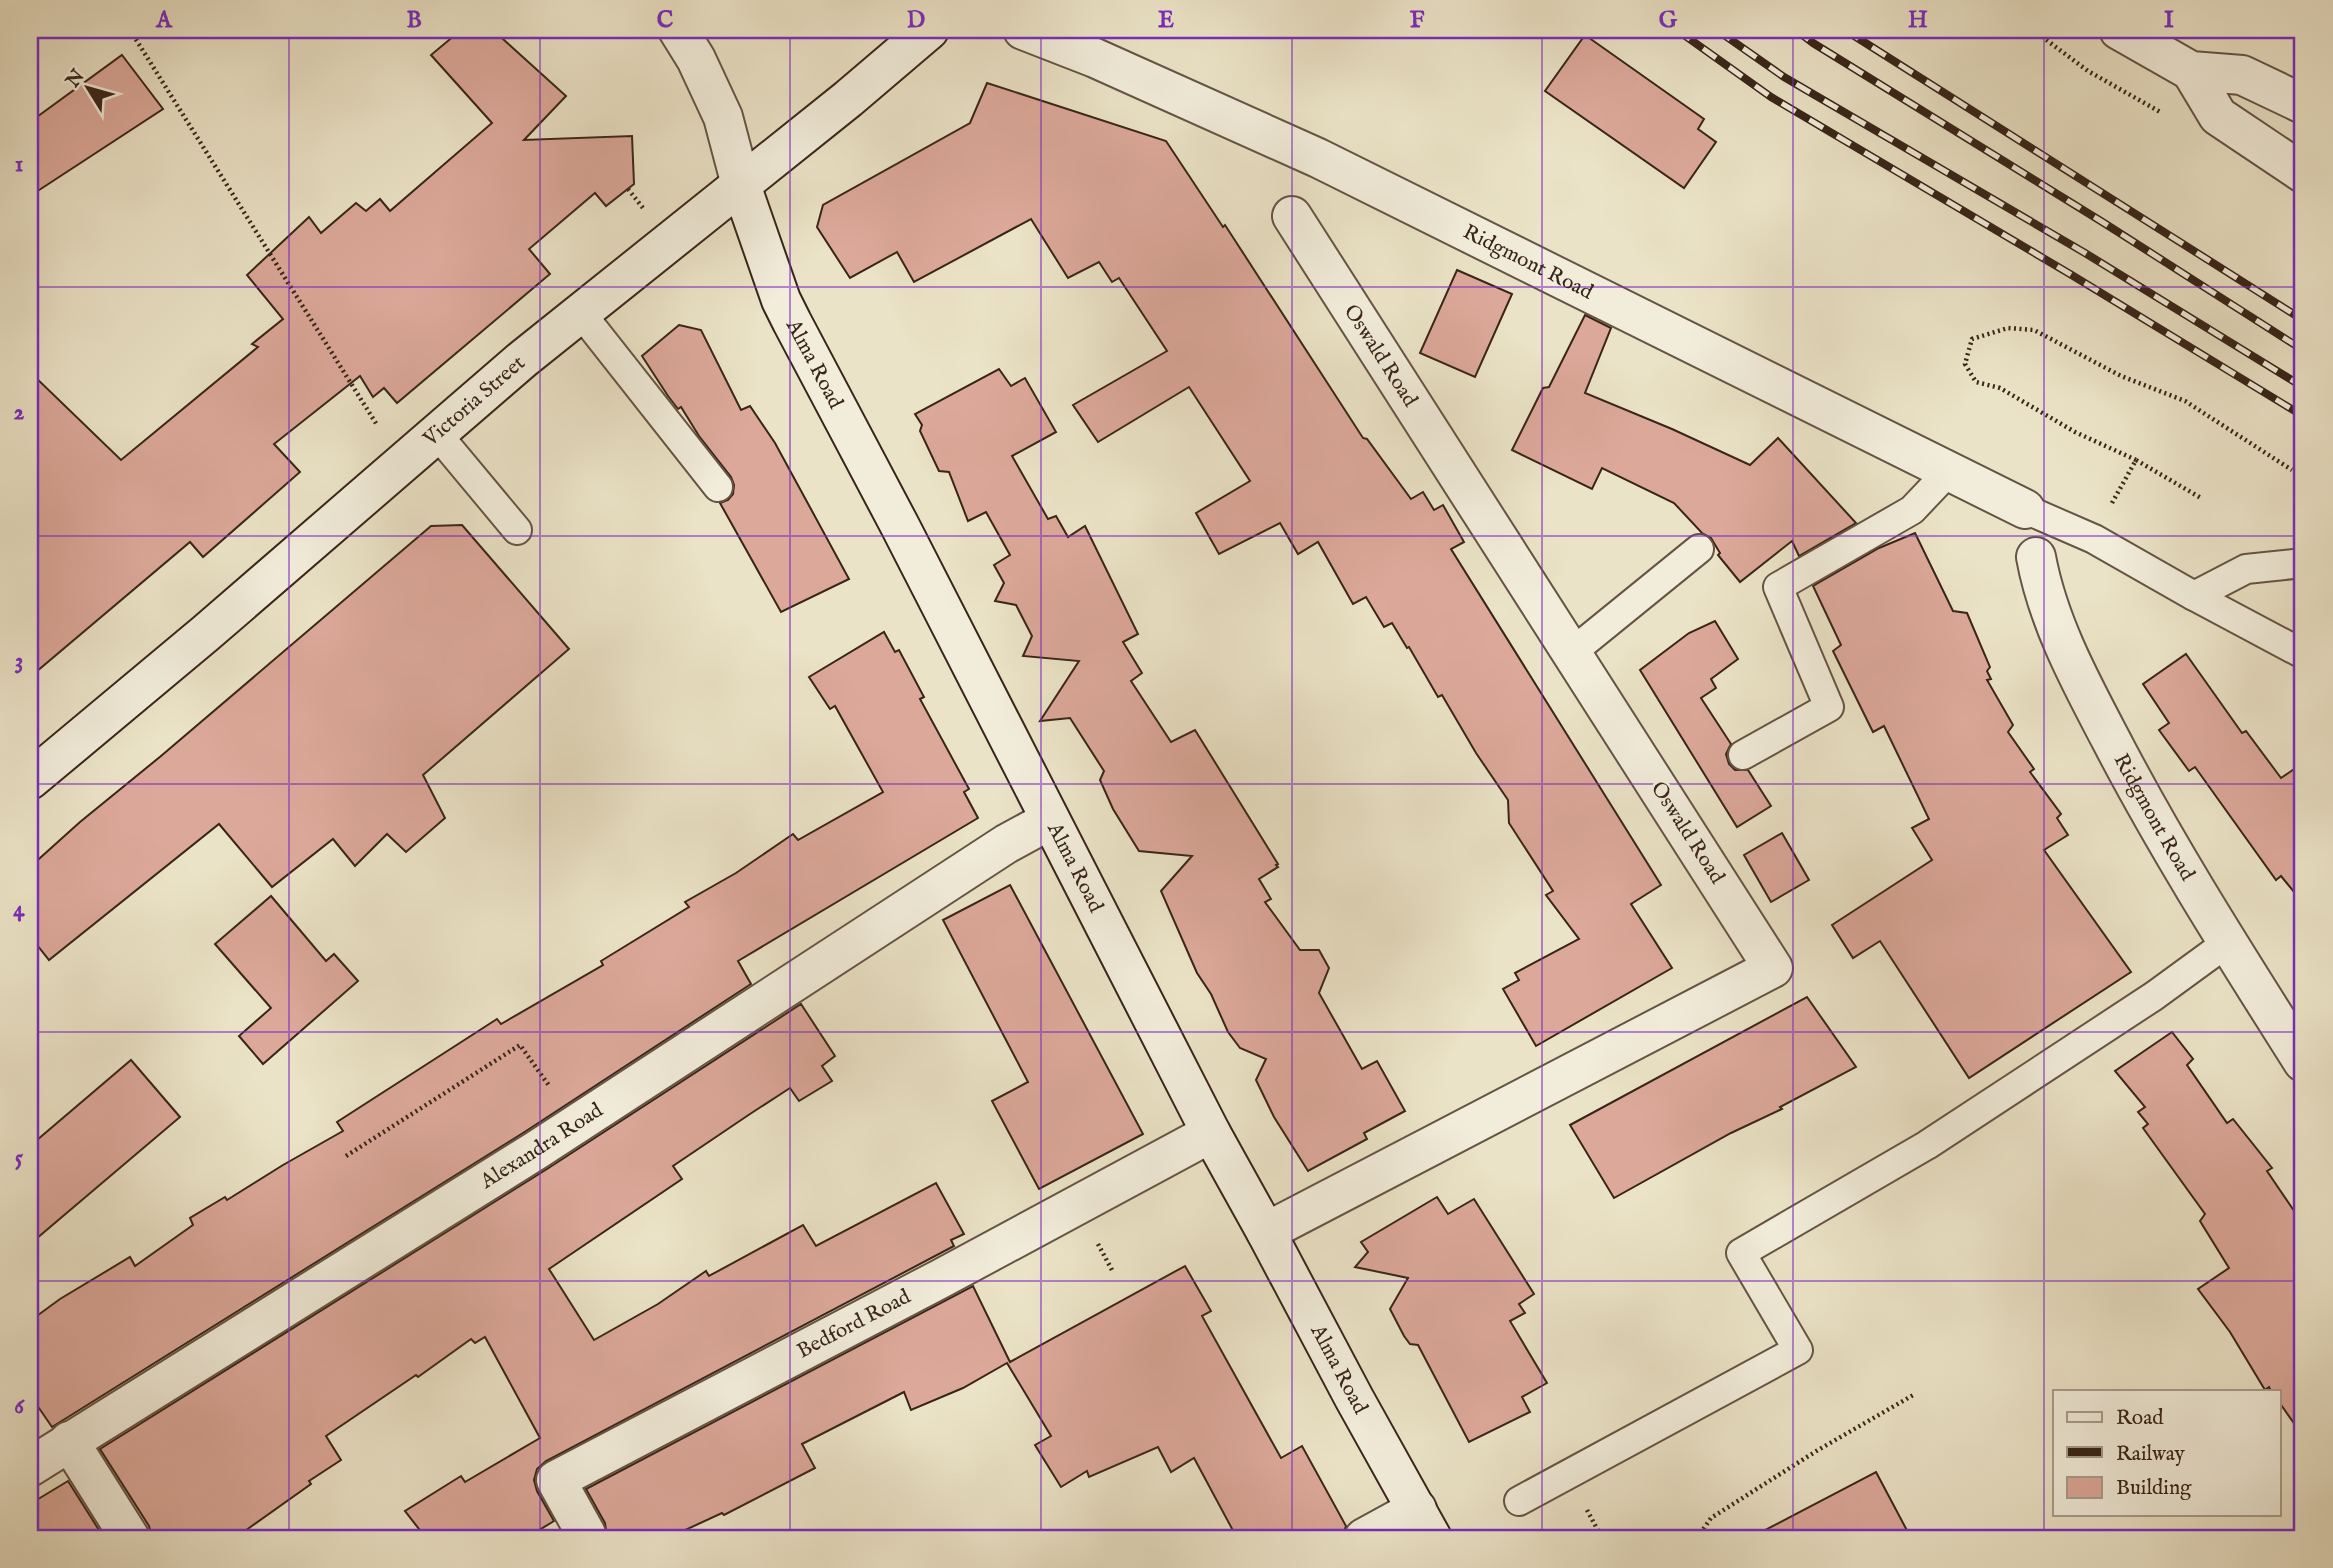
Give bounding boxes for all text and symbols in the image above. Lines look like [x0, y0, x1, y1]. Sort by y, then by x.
text: A [155, 6, 173, 35]
text: B [406, 6, 422, 35]
text: C [657, 6, 674, 35]
text: D [907, 6, 925, 35]
text: E [1158, 6, 1174, 35]
text: F [1410, 6, 1425, 35]
text: G [1659, 6, 1678, 35]
text: H [1908, 6, 1928, 35]
text: I [2164, 6, 2174, 35]
north arrow [52, 52, 122, 122]
text: N [61, 65, 91, 94]
text: 1 [15, 150, 23, 179]
street label: Ridgmont Road [1458, 219, 1598, 306]
street label: Oswald Road [1337, 300, 1423, 413]
street label: Alma Road [779, 314, 849, 414]
street label: Victoria Street [417, 350, 531, 453]
text: 2 [14, 398, 25, 427]
text: 3 [15, 647, 23, 676]
street label: Ridgmont Road [2107, 749, 2201, 887]
street label: Oswald Road [1644, 777, 1730, 890]
street label: Alma Road [1040, 817, 1110, 918]
text: 4 [13, 895, 25, 924]
street label: Alexandra Road [475, 1096, 609, 1196]
text: 5 [15, 1144, 24, 1173]
street label: Bedford Road [792, 1283, 916, 1365]
street label: Alma Road [1304, 1319, 1374, 1420]
legend [2053, 1390, 2280, 1516]
text: 6 [14, 1392, 25, 1421]
text: Road [2116, 1405, 2164, 1432]
text: Railway [2116, 1441, 2186, 1468]
text: Building [2116, 1475, 2192, 1502]

